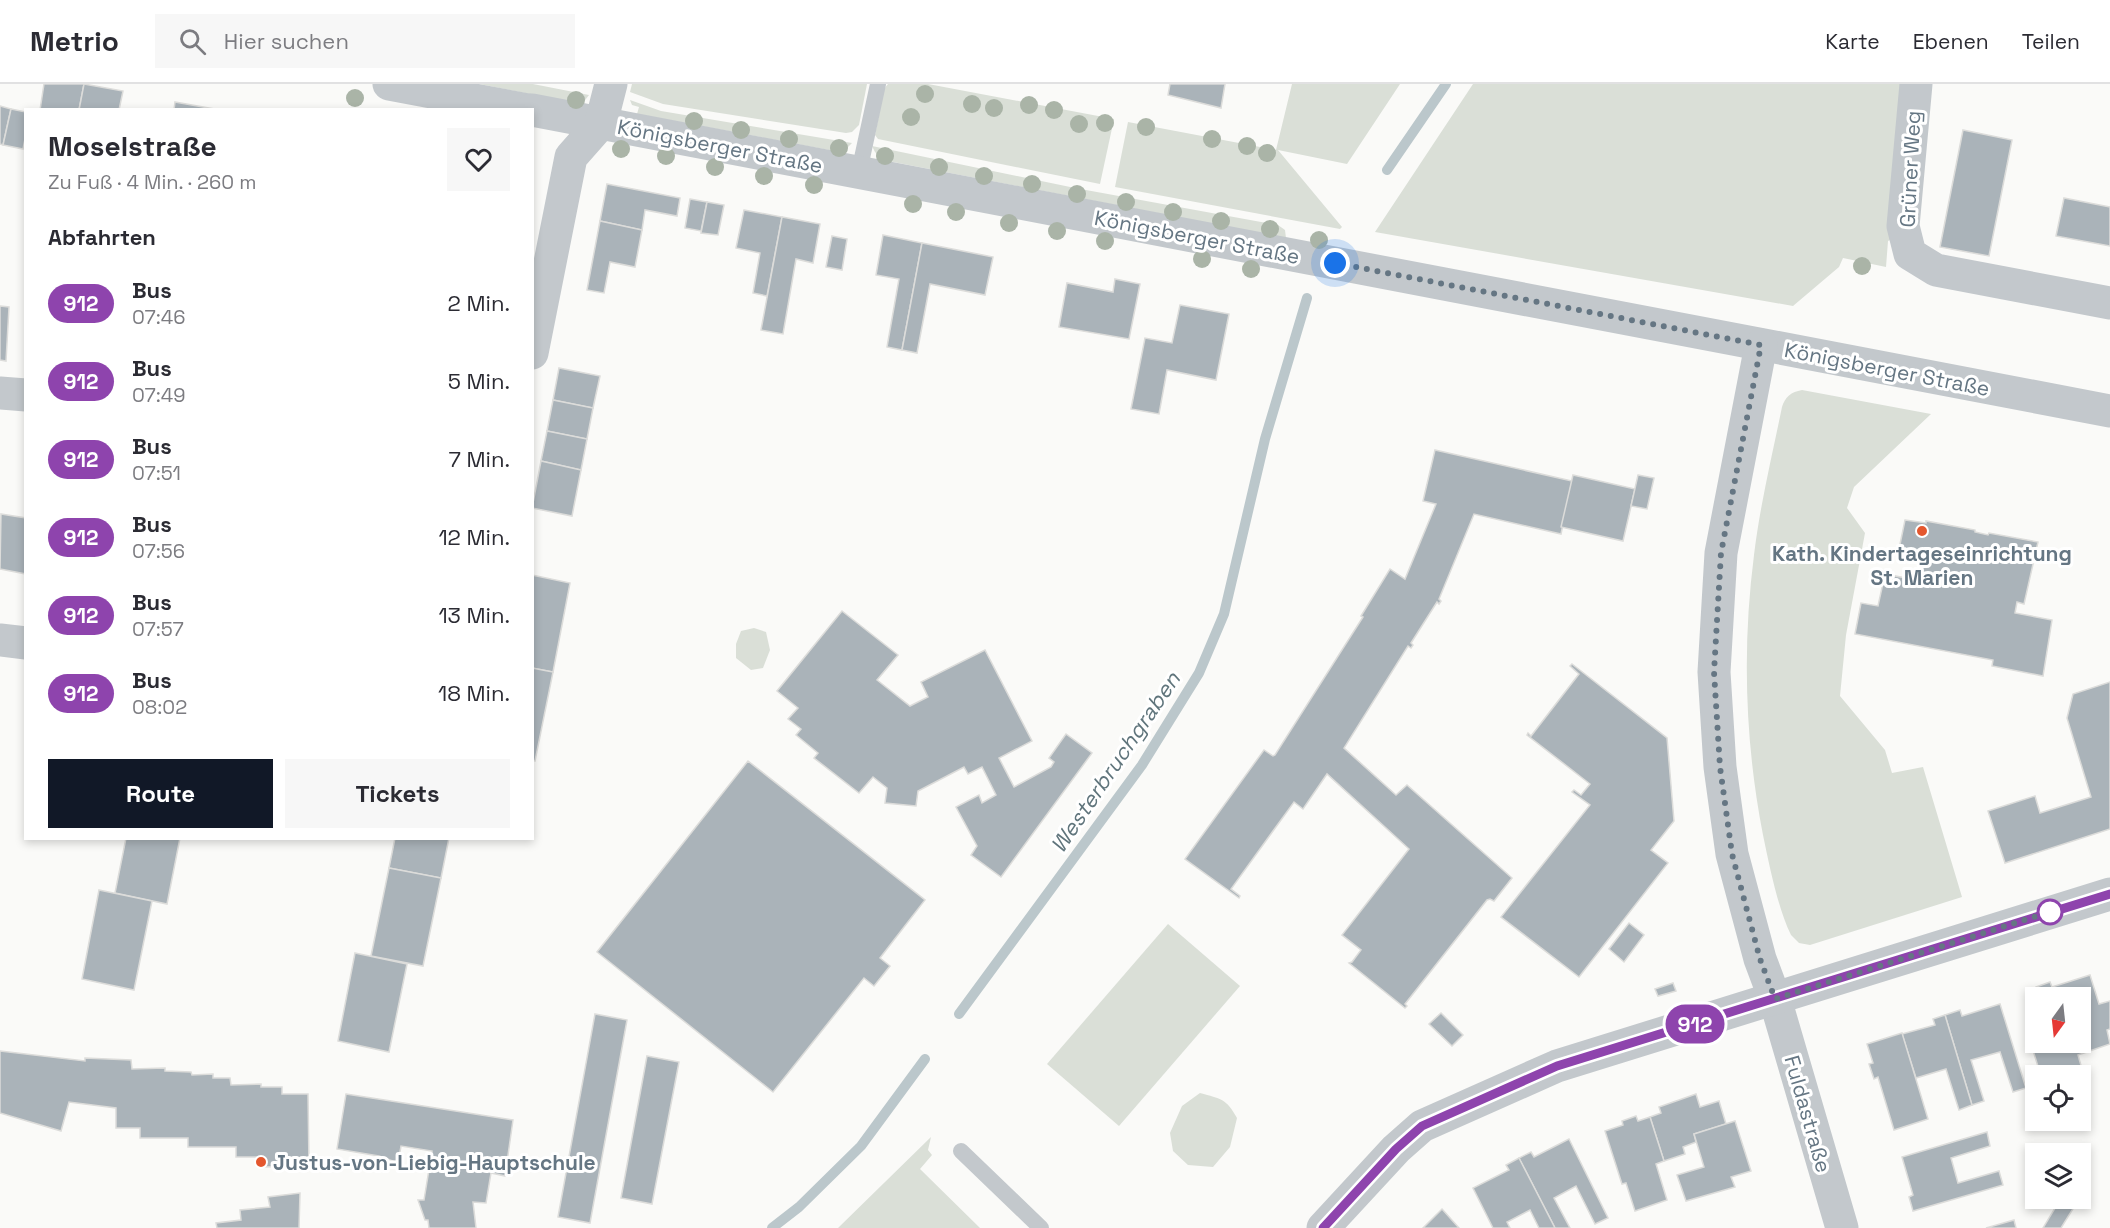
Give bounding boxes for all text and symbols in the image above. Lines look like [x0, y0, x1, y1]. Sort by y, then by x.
search box [155, 14, 575, 68]
text: Metrio [30, 23, 119, 59]
icon: search [176, 25, 209, 58]
text: Hier suchen [224, 27, 349, 55]
text: Karte [1825, 28, 1880, 55]
text: Ebenen [1913, 28, 1989, 55]
text: Teilen [2022, 28, 2080, 55]
street label: Grüner Weg [1893, 110, 1927, 228]
street label: Königsberger Straße [615, 113, 825, 179]
text: Moselstraße [48, 128, 217, 164]
button: heart [447, 128, 510, 191]
text: Zu Fuß · 4 Min. · 260 m [48, 169, 256, 195]
street label: Königsberger Straße [1092, 204, 1302, 270]
text: Abfahrten [48, 223, 156, 251]
your location [1320, 248, 1350, 278]
text: Bus [132, 276, 172, 304]
text: 2 Min. [448, 289, 510, 317]
text: 912 [64, 290, 98, 317]
text: 07:46 [132, 304, 186, 330]
street label: Königsberger Straße [1782, 336, 1992, 402]
text: Bus [132, 354, 172, 382]
text: 5 Min. [448, 367, 510, 395]
text: 912 [64, 368, 98, 395]
text: 07:49 [132, 382, 186, 408]
text: Bus [132, 432, 172, 460]
text: 7 Min. [448, 445, 510, 473]
text: 912 [64, 446, 98, 473]
text: 07:51 [132, 460, 181, 486]
text: Bus [132, 510, 172, 538]
text: 12 Min. [438, 523, 510, 551]
text: 912 [64, 524, 98, 551]
marker: Kath. Kindertageseinrichtung St. Marien [1915, 524, 1929, 538]
text: 07:56 [132, 538, 185, 564]
place label: Kath. Kindertageseinrichtung St. Marien [1772, 540, 2072, 591]
text: Bus [132, 588, 172, 616]
text: 13 Min. [438, 601, 510, 629]
text: 912 [64, 602, 98, 629]
text: 07:57 [132, 616, 184, 642]
text: Bus [132, 666, 172, 694]
water label: Westerbruchgraben [1044, 666, 1186, 858]
text: 18 Min. [438, 679, 510, 707]
text: 912 [64, 680, 98, 707]
text: 08:02 [132, 694, 187, 720]
button: Route [48, 759, 273, 828]
button: Tickets [285, 759, 510, 828]
unlabelled marker [2037, 899, 2063, 925]
north arrow [2025, 987, 2091, 1053]
map controls [2025, 987, 2091, 1209]
line badge: 912 [1660, 1004, 1730, 1044]
text: 912 [1678, 1011, 1712, 1038]
street label: Fuldastraße [1778, 1052, 1838, 1176]
button: locate [2025, 1065, 2091, 1131]
button: layers [2025, 1143, 2091, 1209]
place label: Justus-von-Liebig-Hauptschule [273, 1149, 596, 1176]
marker: Justus-von-Liebig-Hauptschule [254, 1155, 268, 1169]

